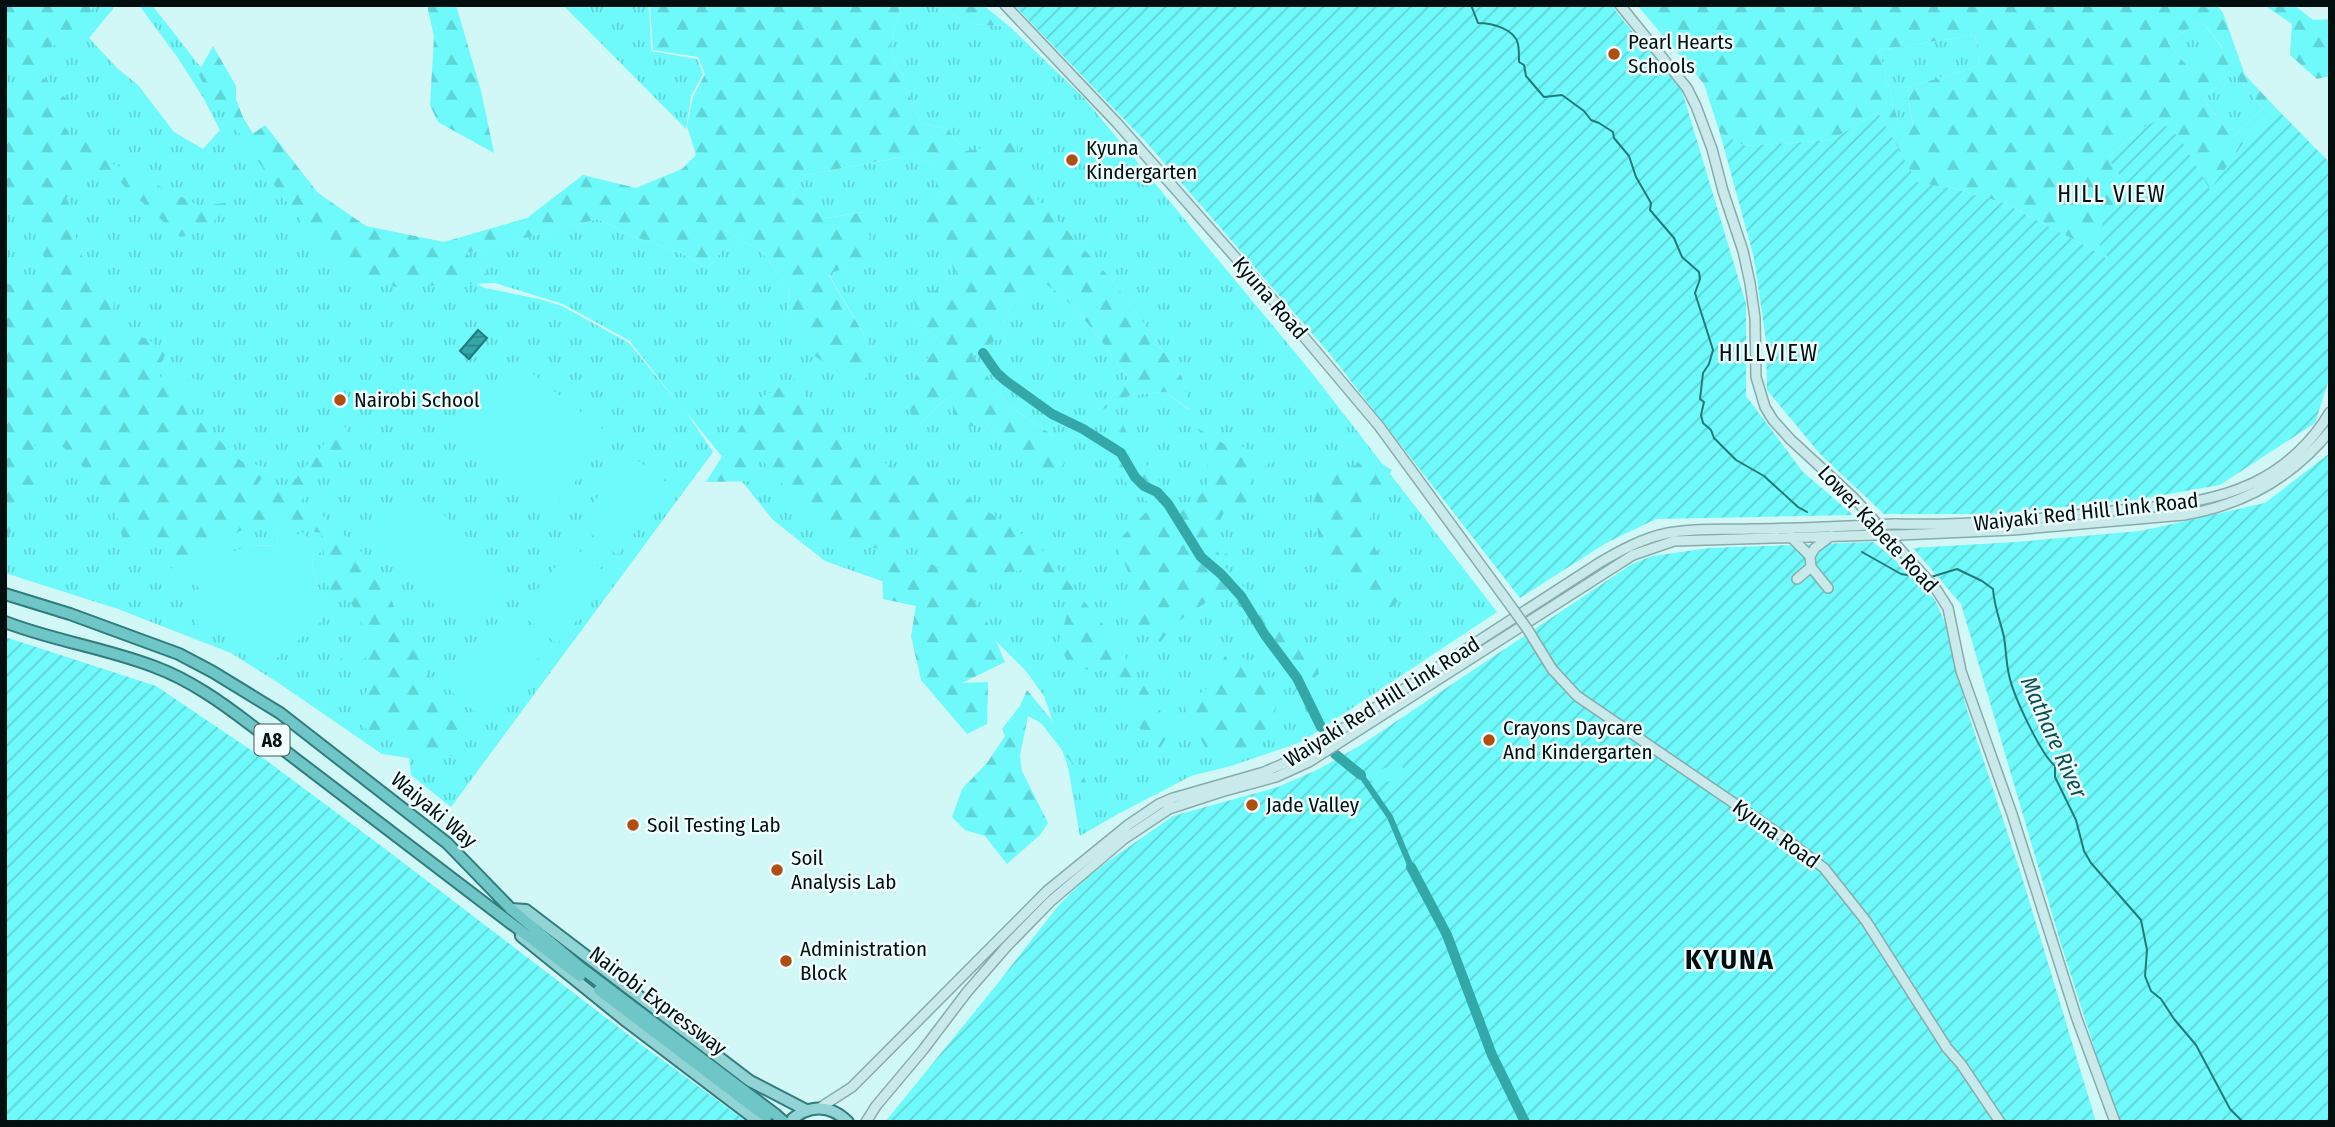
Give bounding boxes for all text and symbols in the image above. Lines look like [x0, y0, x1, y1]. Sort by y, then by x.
place label: Pearl Hearts Schools [1628, 29, 1733, 79]
marker: Pearl Hearts Schools [1606, 46, 1622, 62]
place label: Kyuna Kindergarten [1086, 135, 1197, 185]
marker: Kyuna Kindergarten [1064, 152, 1080, 168]
district label: HILL VIEW [2057, 180, 2167, 208]
street label: Kyuna Road [1227, 251, 1313, 345]
district label: HILLVIEW [1719, 339, 1819, 367]
place label: Nairobi School [354, 387, 480, 413]
marker: Nairobi School [332, 392, 348, 408]
street label: Lower Kabete Road [1812, 460, 1944, 598]
street label: Waiyaki Red Hill Link Road [1972, 487, 2200, 537]
street label: Waiyaki Red Hill Link Road [1279, 631, 1485, 773]
water label: Mathare River [2015, 672, 2094, 803]
place label: Crayons Daycare And Kindergarten [1503, 715, 1653, 765]
road number: A8 [254, 724, 290, 755]
marker: Crayons Daycare And Kindergarten [1481, 732, 1497, 748]
street label: Waiyaki Way [386, 766, 483, 854]
place label: Jade Valley [1266, 792, 1360, 818]
street label: Kyuna Road [1727, 794, 1825, 874]
marker: Jade Valley [1244, 797, 1260, 813]
place label: Soil Testing Lab [647, 812, 781, 838]
marker: Soil Testing Lab [625, 817, 641, 833]
place label: Soil Analysis Lab [791, 845, 897, 895]
marker: Soil Analysis Lab [769, 862, 785, 878]
place label: Administration Block [800, 936, 927, 986]
street label: Nairobi Expressway [584, 941, 732, 1061]
district label: KYUNA [1685, 943, 1775, 976]
marker: Administration Block [778, 953, 794, 969]

